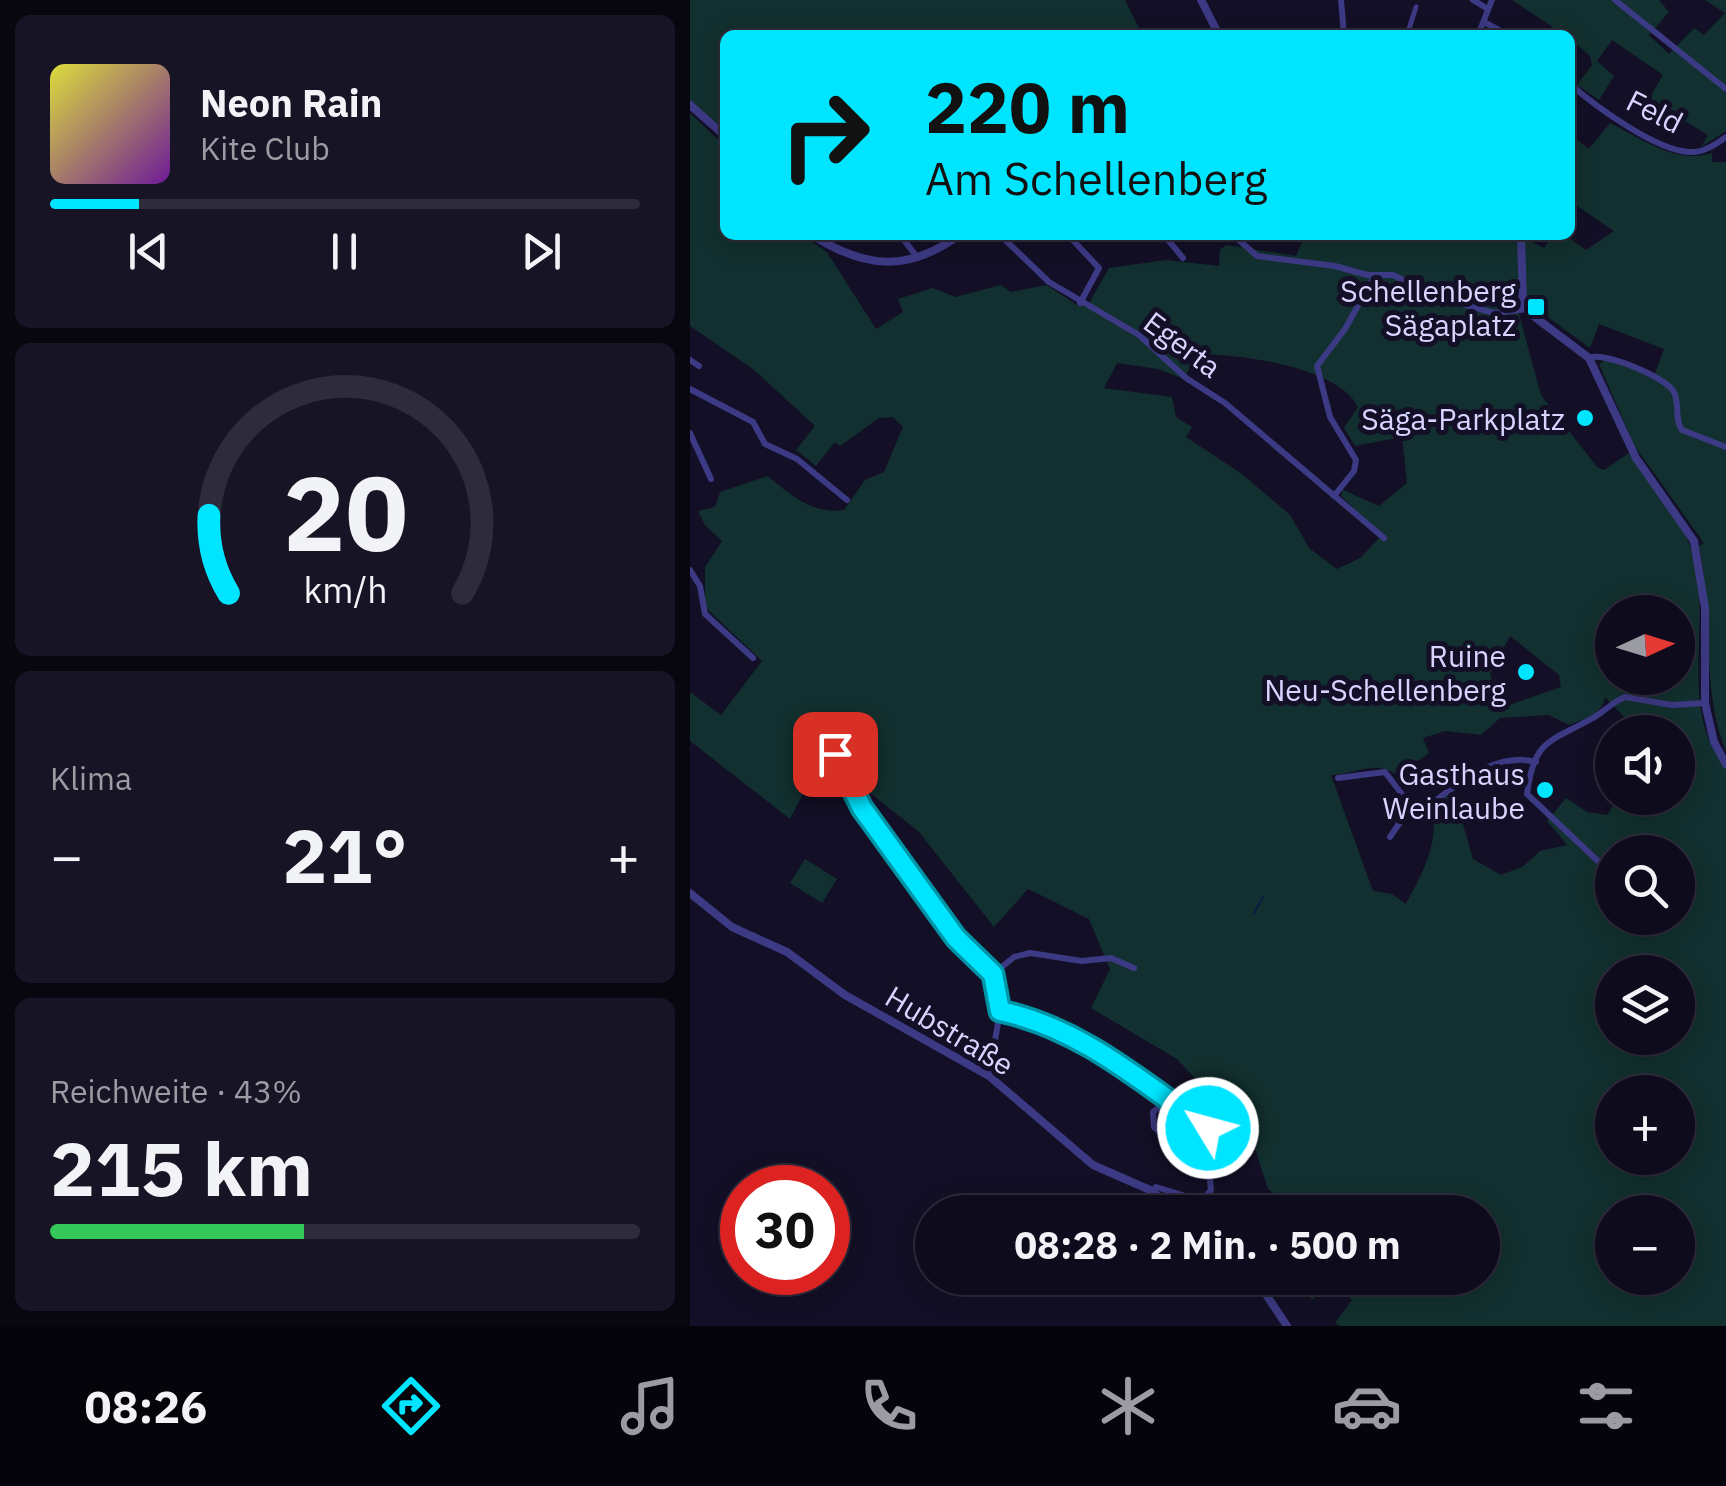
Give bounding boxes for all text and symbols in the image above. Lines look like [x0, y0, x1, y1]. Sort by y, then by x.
text: 220 m [925, 61, 1130, 152]
icon: right [760, 70, 890, 200]
text: Neon Rain [200, 78, 382, 127]
street label: Feld [1620, 80, 1690, 142]
text: Kite Club [200, 127, 330, 169]
text: Am Schellenberg [925, 149, 1267, 207]
icon: previous [121, 224, 176, 279]
icon: pause [317, 224, 372, 279]
icon: next [514, 224, 569, 279]
place label: Schellenberg Sägaplatz [1340, 271, 1516, 344]
marker: Schellenberg Sägaplatz [1525, 296, 1547, 318]
street label: Egerta [1136, 302, 1230, 386]
place label: Säga-Parkplatz [1361, 399, 1565, 438]
marker: Säga-Parkplatz [1574, 407, 1596, 429]
text: 20 [283, 444, 407, 580]
text: km/h [303, 566, 387, 613]
north arrow [1595, 595, 1695, 695]
map controls [1595, 595, 1695, 1295]
place label: Ruine Neu-Schellenberg [1264, 636, 1506, 709]
marker: Ruine Neu-Schellenberg [1515, 661, 1537, 683]
pin [793, 712, 878, 797]
button: sound [1595, 715, 1695, 815]
icon: arrive [808, 727, 863, 782]
place label: Gasthaus Weinlaube [1383, 754, 1525, 827]
text: Klima [50, 757, 132, 799]
marker: Gasthaus Weinlaube [1534, 779, 1556, 801]
text: 21° [282, 806, 408, 904]
text: − [50, 820, 83, 891]
text: + [607, 820, 640, 891]
button: search [1595, 835, 1695, 935]
button: layers [1595, 955, 1695, 1055]
street label: Hubstraße [879, 976, 1021, 1084]
text: Reichweite · 43% [50, 1070, 302, 1112]
button: + [1595, 1075, 1695, 1175]
position arrow [1156, 1076, 1260, 1180]
text: 215 km [50, 1119, 313, 1217]
speed limit sign: 30 [720, 1165, 850, 1295]
button: − [1595, 1195, 1695, 1295]
text: 08:28 · 2 Min. · 500 m [1014, 1220, 1401, 1269]
icon: directions [376, 1371, 446, 1441]
icon: music [615, 1371, 685, 1441]
icon: phone [854, 1371, 924, 1441]
icon: climate [1093, 1371, 1163, 1441]
icon: car [1332, 1371, 1402, 1441]
icon: filters [1571, 1371, 1641, 1441]
text: 08:26 [85, 1377, 207, 1435]

